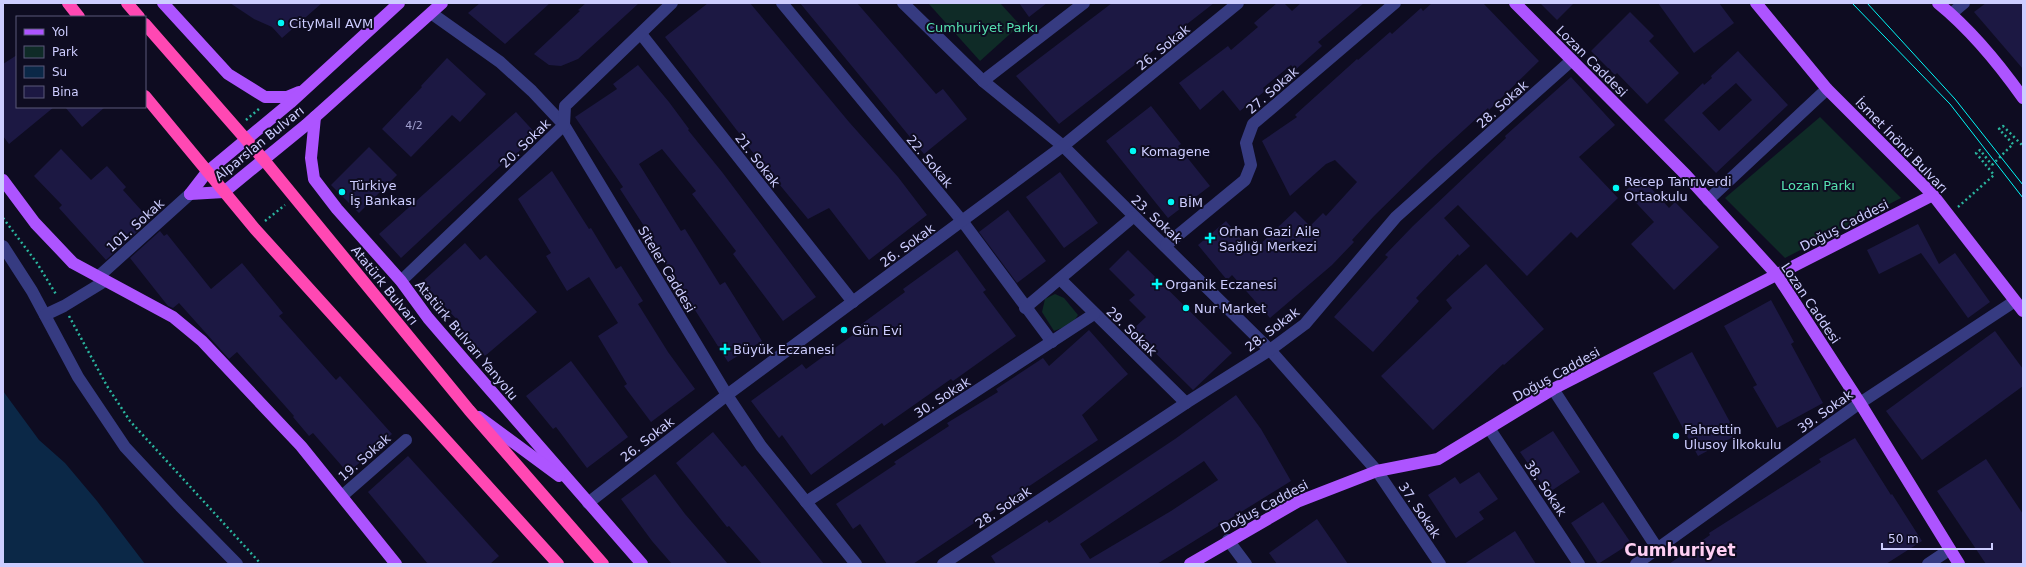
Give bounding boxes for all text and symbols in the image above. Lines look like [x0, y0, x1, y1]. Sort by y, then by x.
legend [16, 16, 146, 108]
place label: CityMall AVM [289, 16, 373, 31]
marker: CityMall AVM [276, 18, 286, 28]
park label: Cumhuriyet Parkı [926, 20, 1038, 35]
street label: 26. Sokak [1134, 21, 1193, 73]
street label: Lozan Caddesi [1553, 23, 1630, 100]
text: Yol [51, 25, 68, 39]
text: Park [52, 45, 78, 59]
street label: 27. Sokak [1243, 63, 1302, 117]
text: Su [52, 65, 67, 79]
street label: 28. Sokak [1474, 77, 1531, 131]
text: Bina [52, 85, 79, 99]
street label: İsmet İnönü Bulvarı [1852, 95, 1951, 196]
street label: Alparslan Bulvarı [212, 103, 307, 184]
street label: 20. Sokak [497, 115, 554, 171]
house number: 4/2 [405, 119, 423, 132]
street label: 21. Sokak [732, 131, 783, 190]
street label: 22. Sokak [903, 132, 956, 191]
place label: Komagene [1141, 144, 1210, 159]
marker: Komagene [1128, 146, 1138, 156]
place label: Recep Tanrıverdi Ortaokulu [1624, 174, 1732, 204]
place label: Türkiye İş Bankası [349, 178, 416, 208]
park label: Lozan Parkı [1781, 178, 1855, 193]
marker: Recep Tanrıverdi Ortaokulu [1611, 183, 1621, 193]
marker: Türkiye İş Bankası [337, 187, 347, 197]
street label: 23. Sokak [1128, 192, 1185, 247]
street label: 101. Sokak [104, 195, 167, 255]
place label: BİM [1179, 195, 1203, 210]
marker: BİM [1166, 197, 1176, 207]
street label: Doğuş Caddesi [1797, 197, 1891, 254]
street label: 26. Sokak [877, 220, 938, 270]
street label: Siteler Caddesi [635, 223, 698, 315]
place label: Orhan Gazi Aile Sağlığı Merkezi [1219, 224, 1320, 254]
marker: Orhan Gazi Aile Sağlığı Merkezi [1204, 232, 1216, 244]
street label: Atatürk Bulvarı [348, 243, 421, 328]
street label: Lozan Caddesi [1778, 260, 1843, 346]
street label: Atatürk Bulvarı Yanyolu [412, 277, 521, 403]
place label: Organik Eczanesi [1165, 277, 1277, 292]
marker: Organik Eczanesi [1152, 279, 1162, 289]
place label: Nur Market [1194, 301, 1266, 316]
marker: Nur Market [1181, 303, 1191, 313]
street label: 29. Sokak [1103, 304, 1160, 359]
street label: 28. Sokak [1242, 304, 1303, 355]
place label: Gün Evi [852, 323, 902, 338]
marker: Gün Evi [839, 325, 849, 335]
place label: Büyük Eczanesi [733, 342, 835, 357]
marker: Büyük Eczanesi [720, 344, 730, 354]
street label: Doğuş Caddesi [1510, 344, 1602, 405]
street label: 30. Sokak [911, 373, 974, 421]
street label: 39. Sokak [1795, 387, 1856, 436]
street label: 26. Sokak [618, 414, 677, 465]
place label: Fahrettin Ulusoy İlkokulu [1684, 422, 1782, 452]
street label: 19. Sokak [335, 430, 394, 484]
marker: Fahrettin Ulusoy İlkokulu [1671, 431, 1681, 441]
street label: 38. Sokak [1522, 458, 1570, 519]
street label: Doğuş Caddesi [1218, 477, 1311, 536]
street label: 37. Sokak [1396, 480, 1444, 541]
street label: 28. Sokak [973, 483, 1034, 531]
scale bar [1882, 525, 1992, 551]
text: 50 m [1888, 532, 1919, 546]
district label: Cumhuriyet [1624, 540, 1736, 560]

